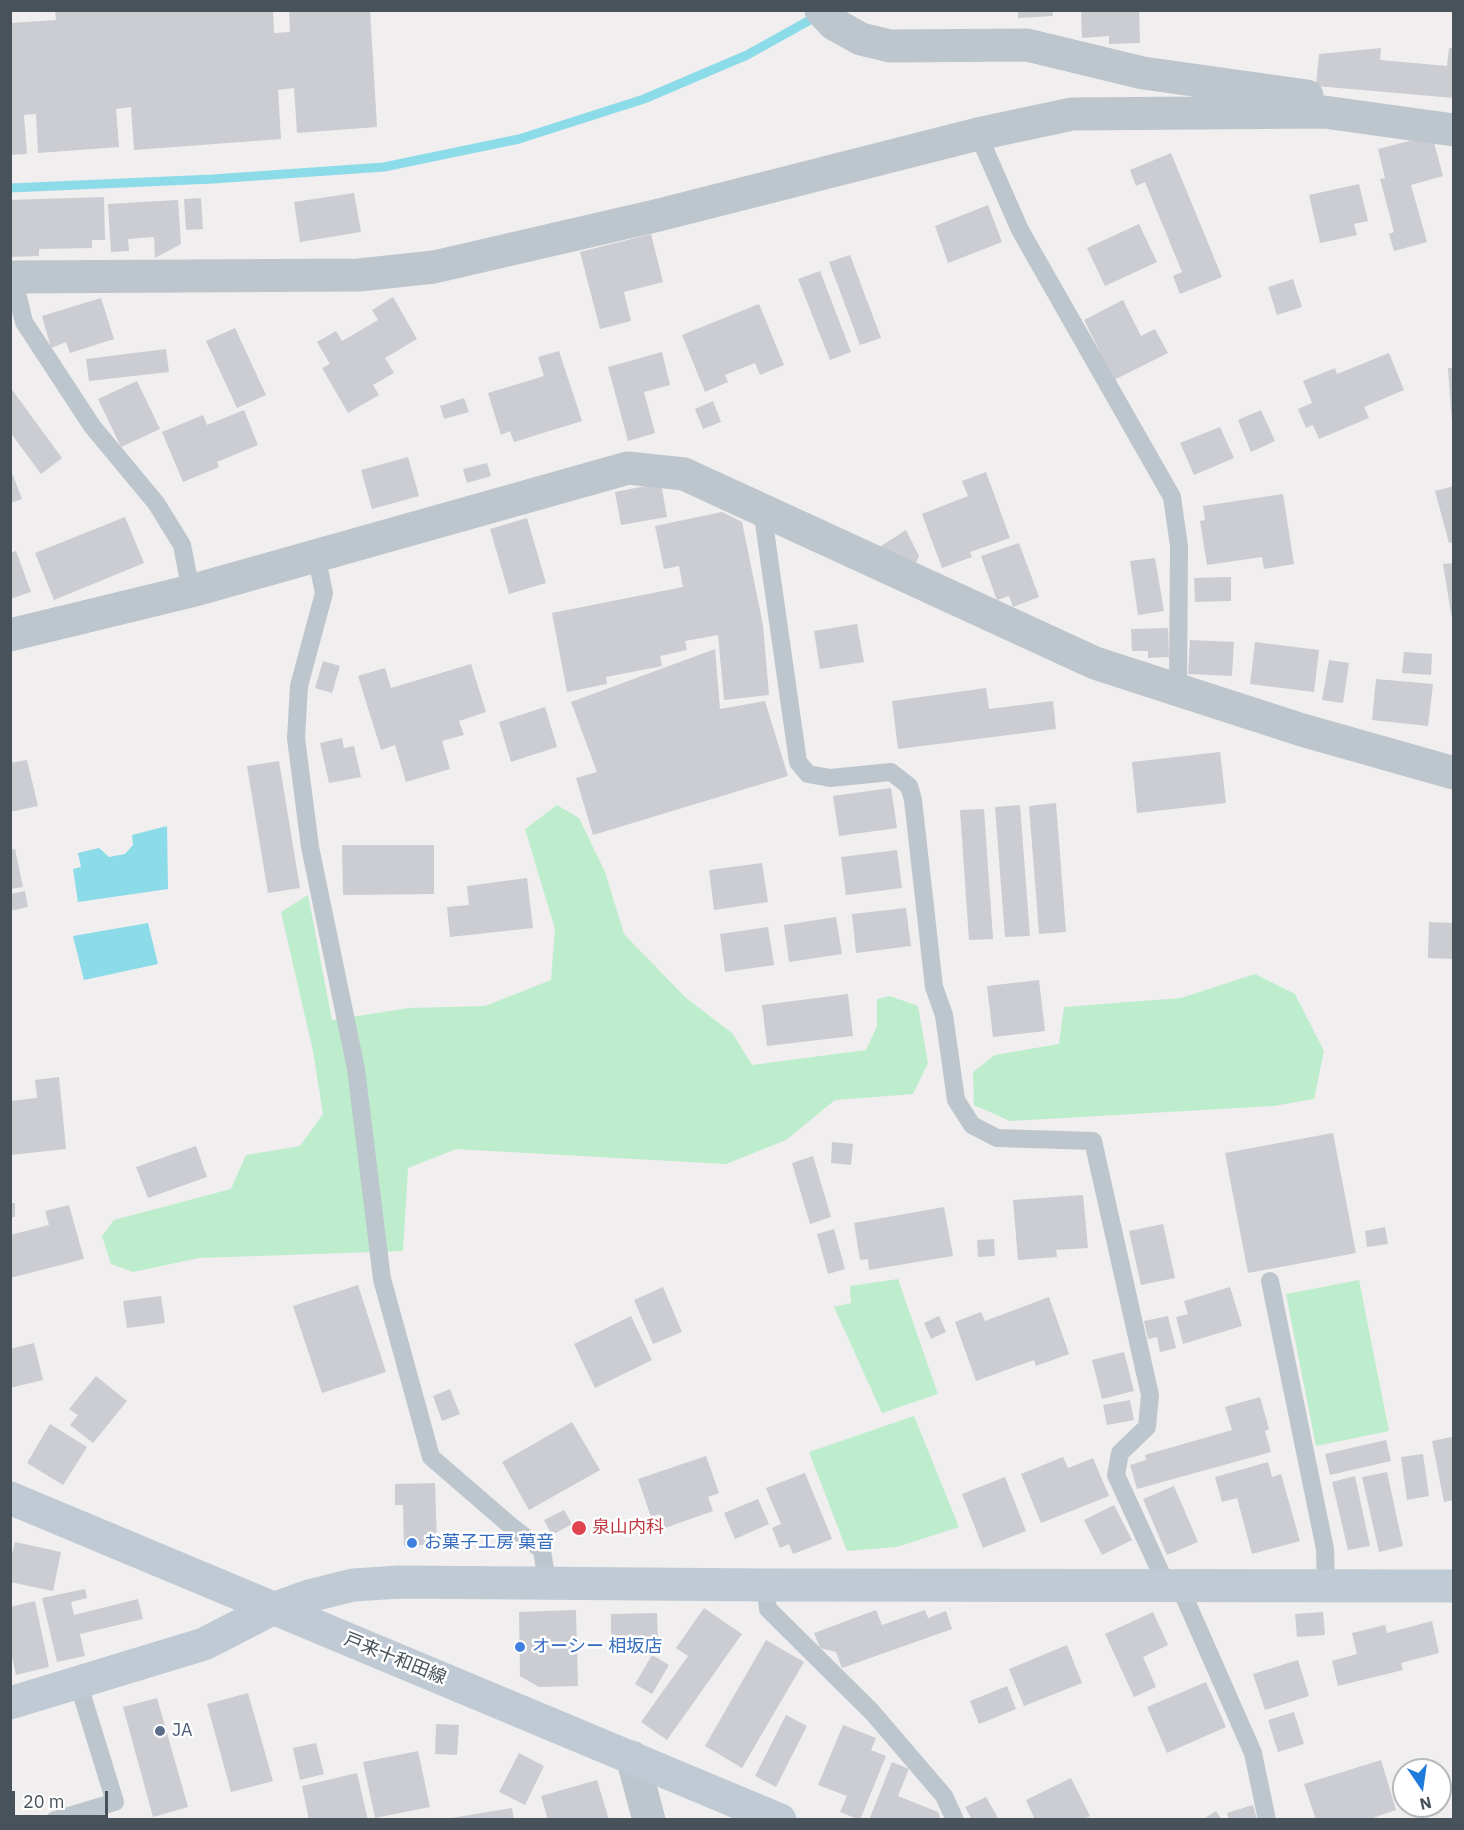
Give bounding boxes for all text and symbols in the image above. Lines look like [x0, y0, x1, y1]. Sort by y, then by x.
place label: 泉山内科 [592, 1517, 664, 1539]
marker: 泉山内科 [570, 1519, 588, 1537]
place label: お菓子工房 菓音 [424, 1532, 554, 1554]
marker: お菓子工房 菓音 [405, 1536, 419, 1550]
street label: 戸来十和田線 [341, 1629, 449, 1689]
place label: オーシー 相坂店 [532, 1636, 662, 1658]
marker: オーシー 相坂店 [513, 1640, 527, 1654]
place label: JA [172, 1720, 193, 1742]
marker: JA [153, 1724, 167, 1738]
north arrow [1392, 1758, 1452, 1818]
scale bar [15, 1779, 111, 1817]
text: 20 m [23, 1790, 65, 1813]
text: N [1418, 1793, 1433, 1815]

